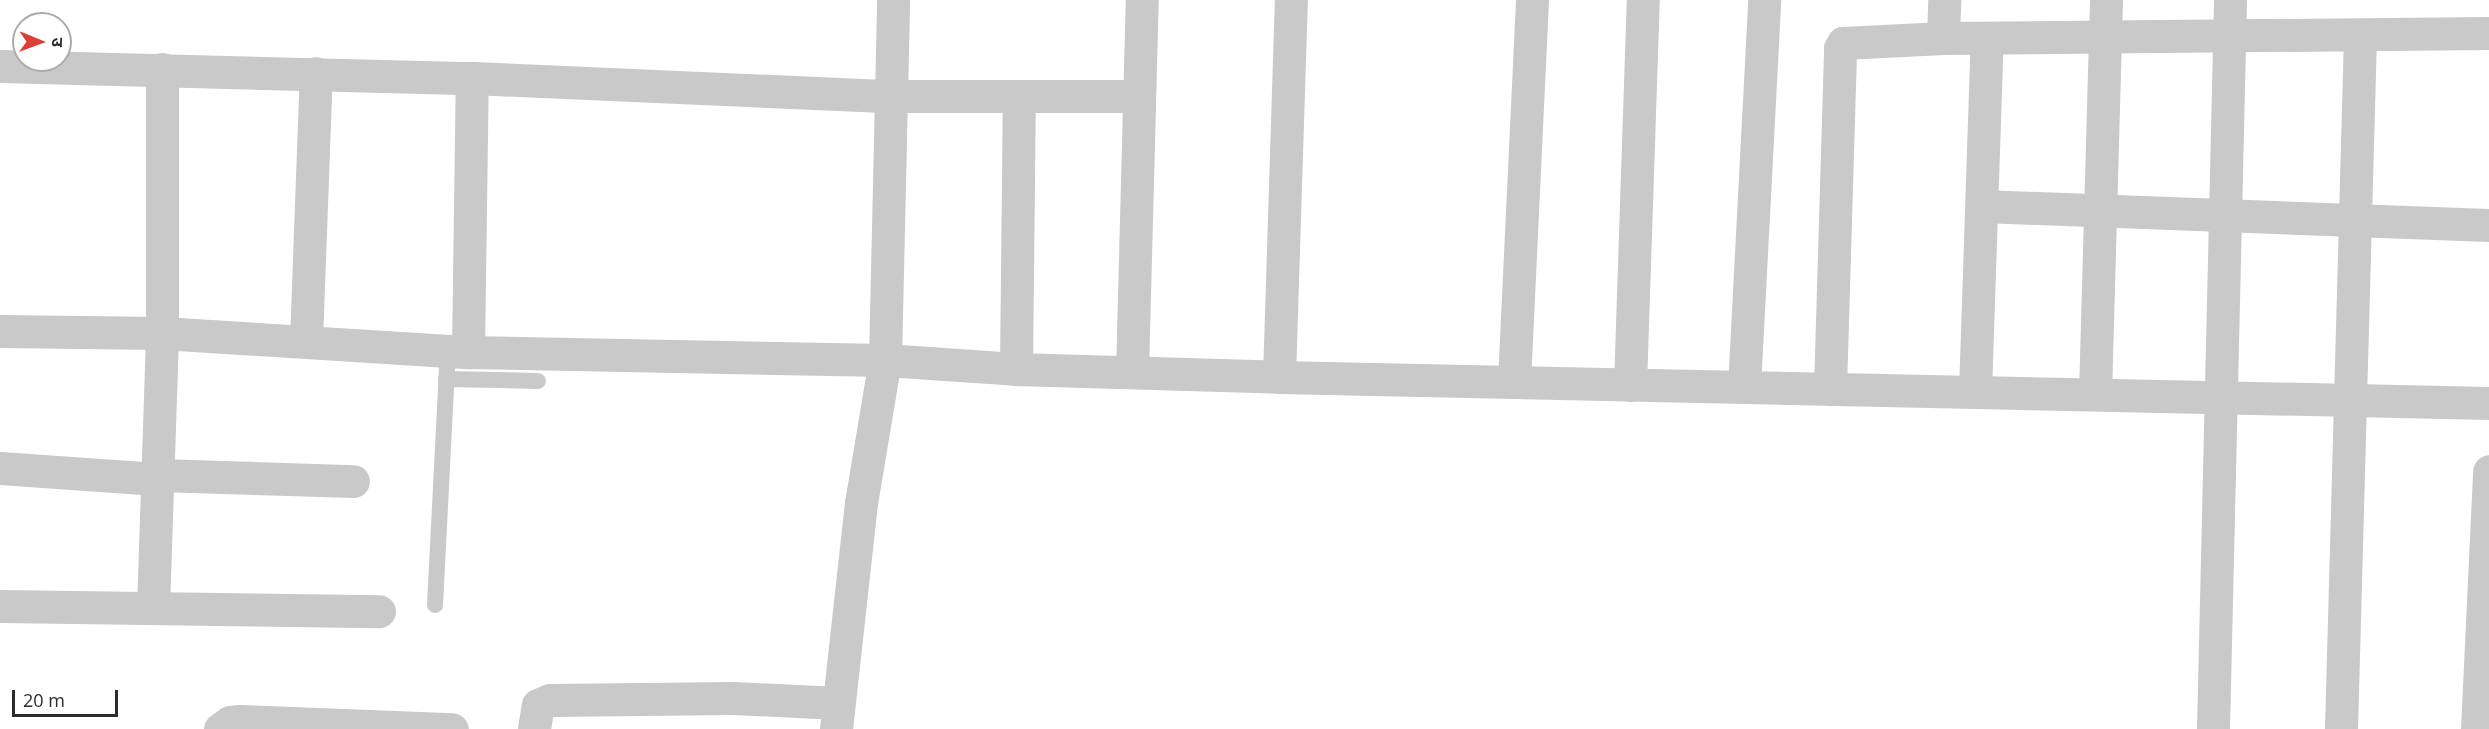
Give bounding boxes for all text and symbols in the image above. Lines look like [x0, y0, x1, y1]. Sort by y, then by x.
north arrow [12, 12, 72, 72]
text: उ [47, 37, 69, 47]
scale bar [15, 678, 122, 716]
text: 20 m [23, 688, 65, 712]

